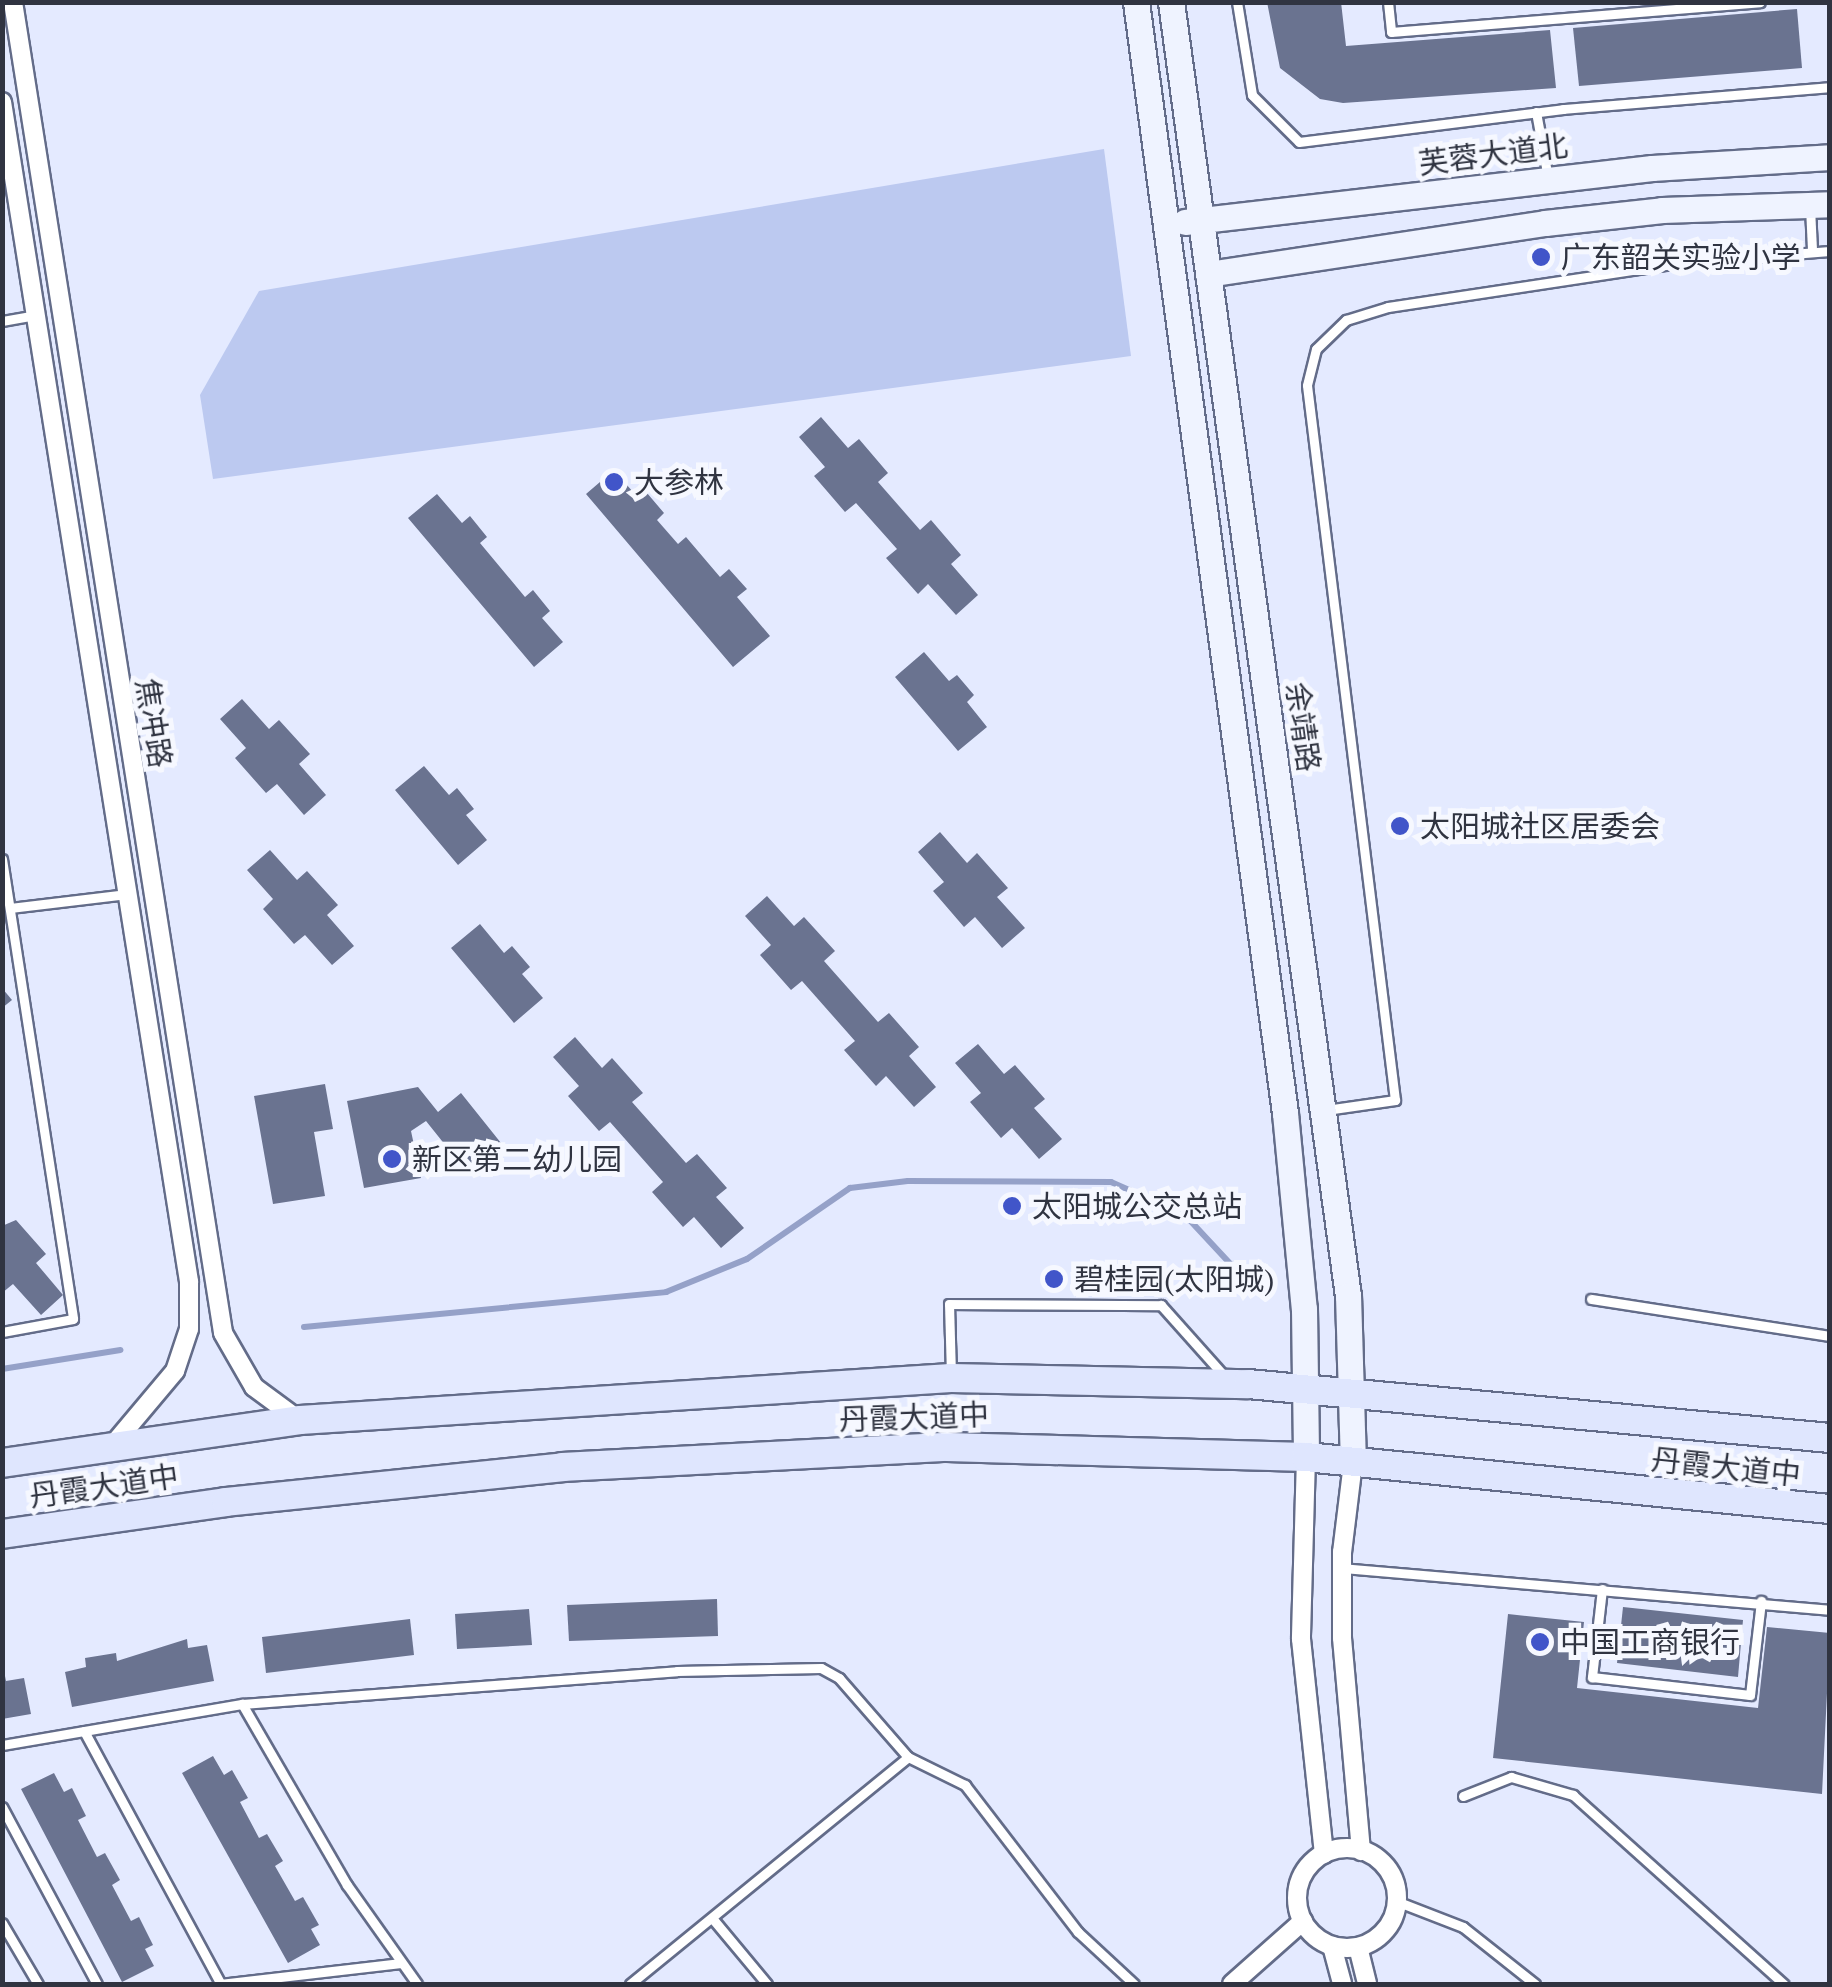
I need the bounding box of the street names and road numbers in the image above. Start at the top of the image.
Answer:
street label: 芙蓉大道北 [1416,127,1570,181]
street label: 焦冲路 [129,676,179,770]
street label: 余靖路 [1279,680,1327,774]
street label: 丹霞大道中 [838,1396,990,1438]
street label: 丹霞大道中 [1650,1441,1802,1493]
street label: 丹霞大道中 [27,1458,181,1514]

